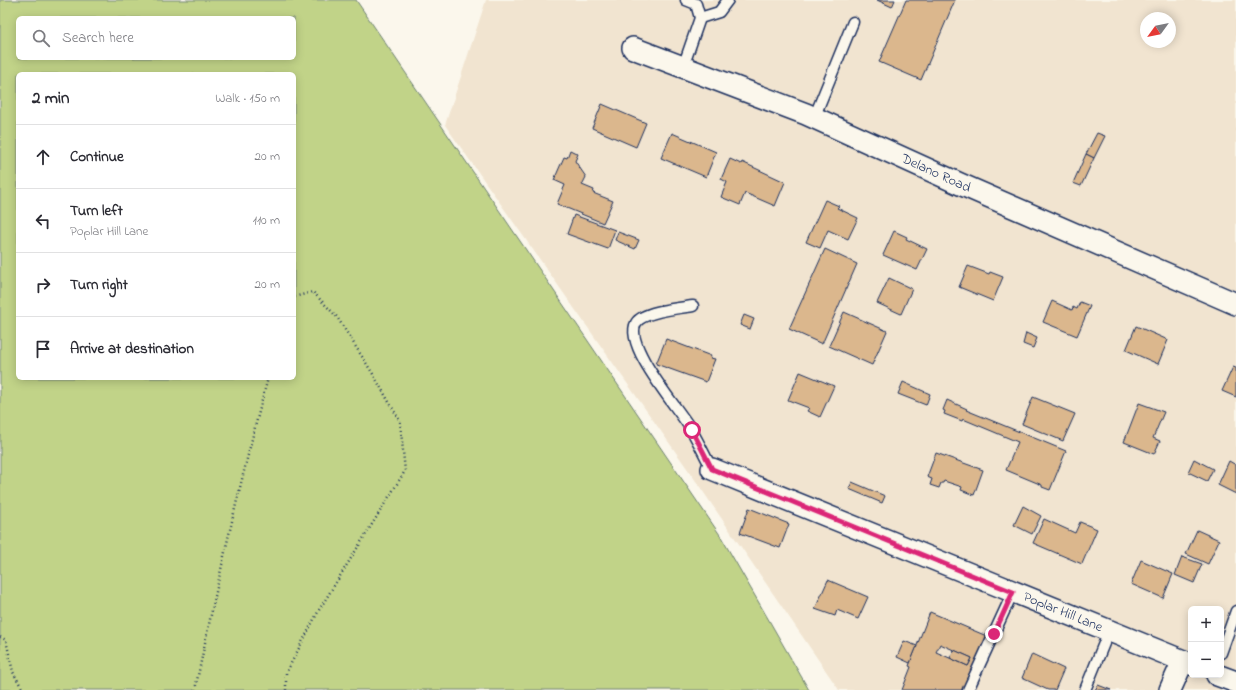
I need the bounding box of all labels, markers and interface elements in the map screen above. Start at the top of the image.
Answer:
north arrow [1140,12,1176,48]
search box [16,16,296,60]
icon: search [30,27,52,49]
text: Search here [62,27,134,49]
text: 2 min [32,86,69,111]
text: Walk · 150 m [215,89,280,108]
icon: ahead [32,146,54,168]
text: Continue [70,146,124,168]
text: 20 m [255,147,280,166]
street label: Delano Road [897,148,974,198]
text: Turn left [70,200,123,222]
icon: left [32,210,54,232]
text: 110 m [253,211,280,230]
text: Poplar Hill Lane [70,222,148,241]
icon: right [32,274,54,296]
text: Turn right [70,274,128,296]
text: 20 m [255,275,280,294]
icon: arrive [32,338,54,360]
text: Arrive at destination [70,338,194,360]
route start [683,421,701,439]
street label: Poplar Hill Lane [1020,586,1107,638]
map controls [1188,606,1224,678]
button: + [1188,606,1224,642]
route end [985,625,1003,643]
button: − [1188,642,1224,678]

